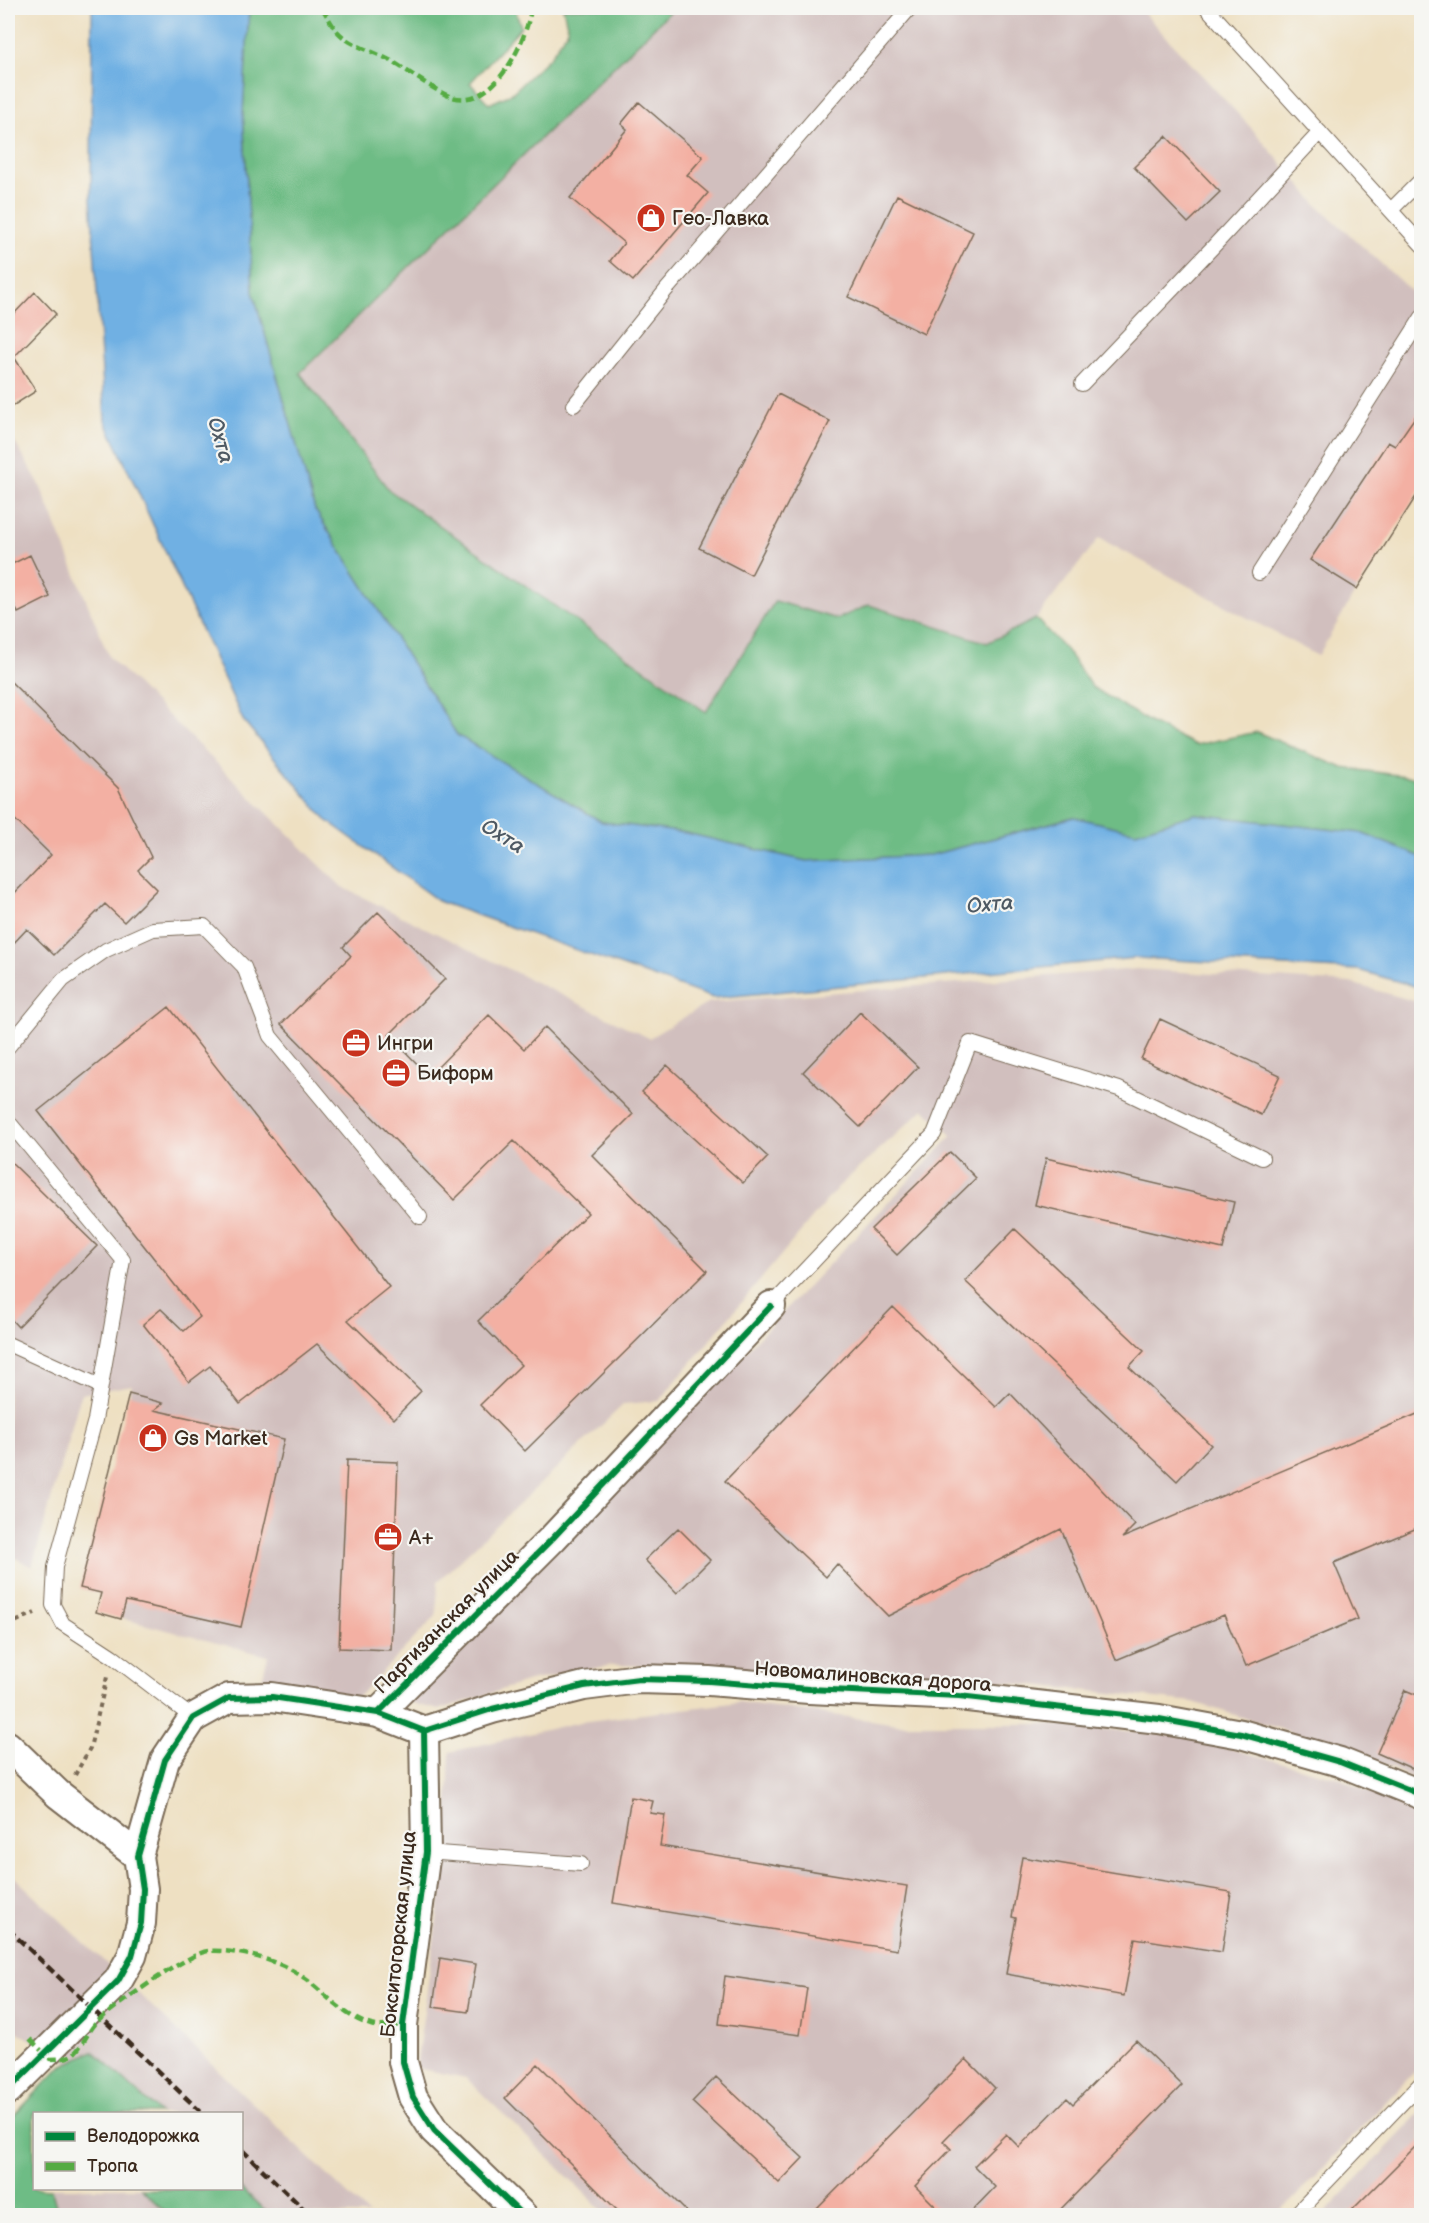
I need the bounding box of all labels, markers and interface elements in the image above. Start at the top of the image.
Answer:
shop icon: Гео-Лавка [635,202,667,234]
place label: Гео-Лавка [672,207,769,231]
water label: Охта [202,414,239,466]
water label: Охта [476,813,529,859]
water label: Охта [966,890,1014,919]
office icon: Ингри [340,1027,372,1059]
place label: Ингри [377,1032,433,1056]
office icon: Биформ [380,1057,412,1089]
place label: Биформ [417,1062,494,1086]
shop icon: Gs Market [137,1422,169,1454]
place label: Gs Market [174,1427,268,1451]
office icon: А+ [372,1521,404,1553]
place label: А+ [408,1526,434,1550]
street label: Партизанская улица [369,1544,524,1699]
street label: Новомалиновская дорога [753,1657,993,1697]
street label: Бокситогорская улица [376,1829,422,2039]
legend [33,2112,243,2190]
text: Велодорожка [87,2126,200,2147]
text: Тропа [87,2156,138,2177]

